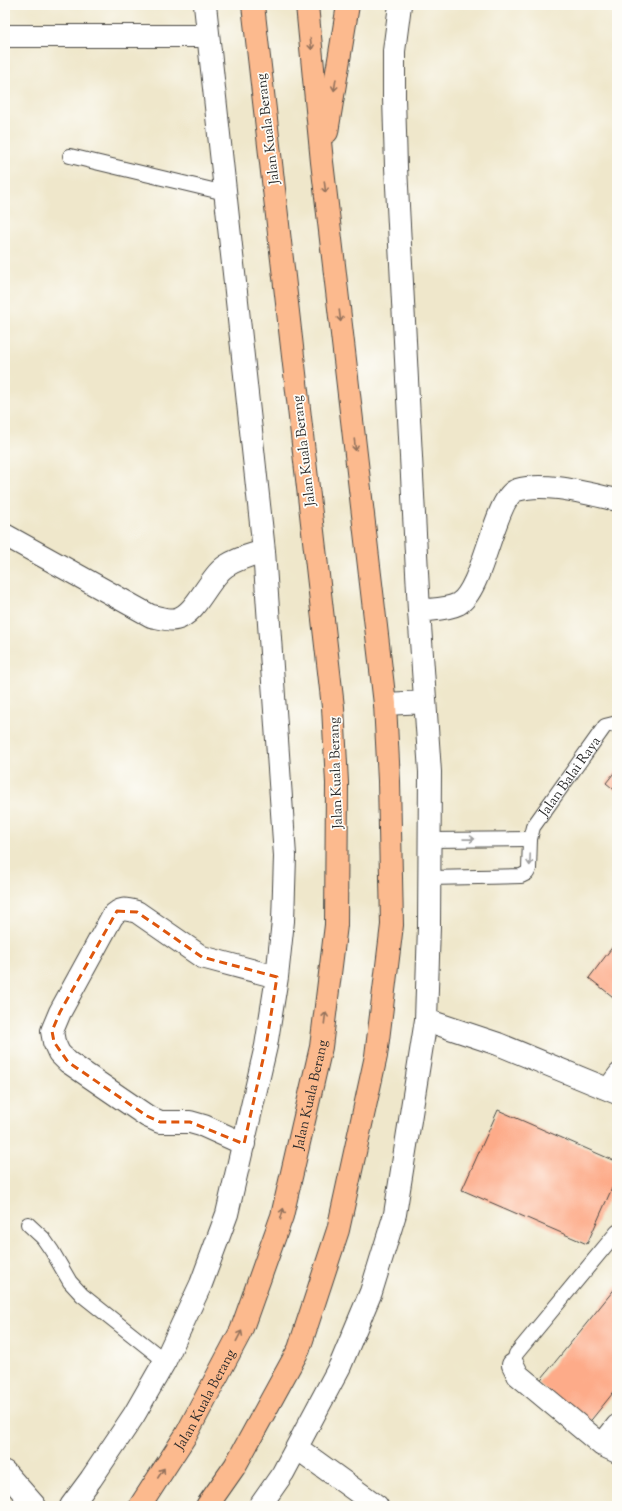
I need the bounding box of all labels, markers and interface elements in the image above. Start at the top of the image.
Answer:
one-way arrow [307,37,315,50]
street label: Jalan Kuala Berang [252,72,286,186]
one-way arrow [331,78,339,91]
one-way arrow [322,180,329,193]
one-way arrow [336,309,344,322]
street label: Jalan Kuala Berang [288,394,322,508]
one-way arrow [351,438,359,451]
street label: Jalan Kuala Berang [325,717,349,830]
street label: Jalan Balai Raya [535,733,607,822]
one-way arrow [462,835,475,843]
one-way arrow [526,853,533,866]
one-way arrow [321,1012,328,1025]
street label: Jalan Kuala Berang [289,1039,334,1153]
one-way arrow [279,1207,287,1220]
one-way arrow [235,1330,243,1342]
street label: Jalan Kuala Berang [170,1346,242,1455]
one-way arrow [157,1468,165,1479]

